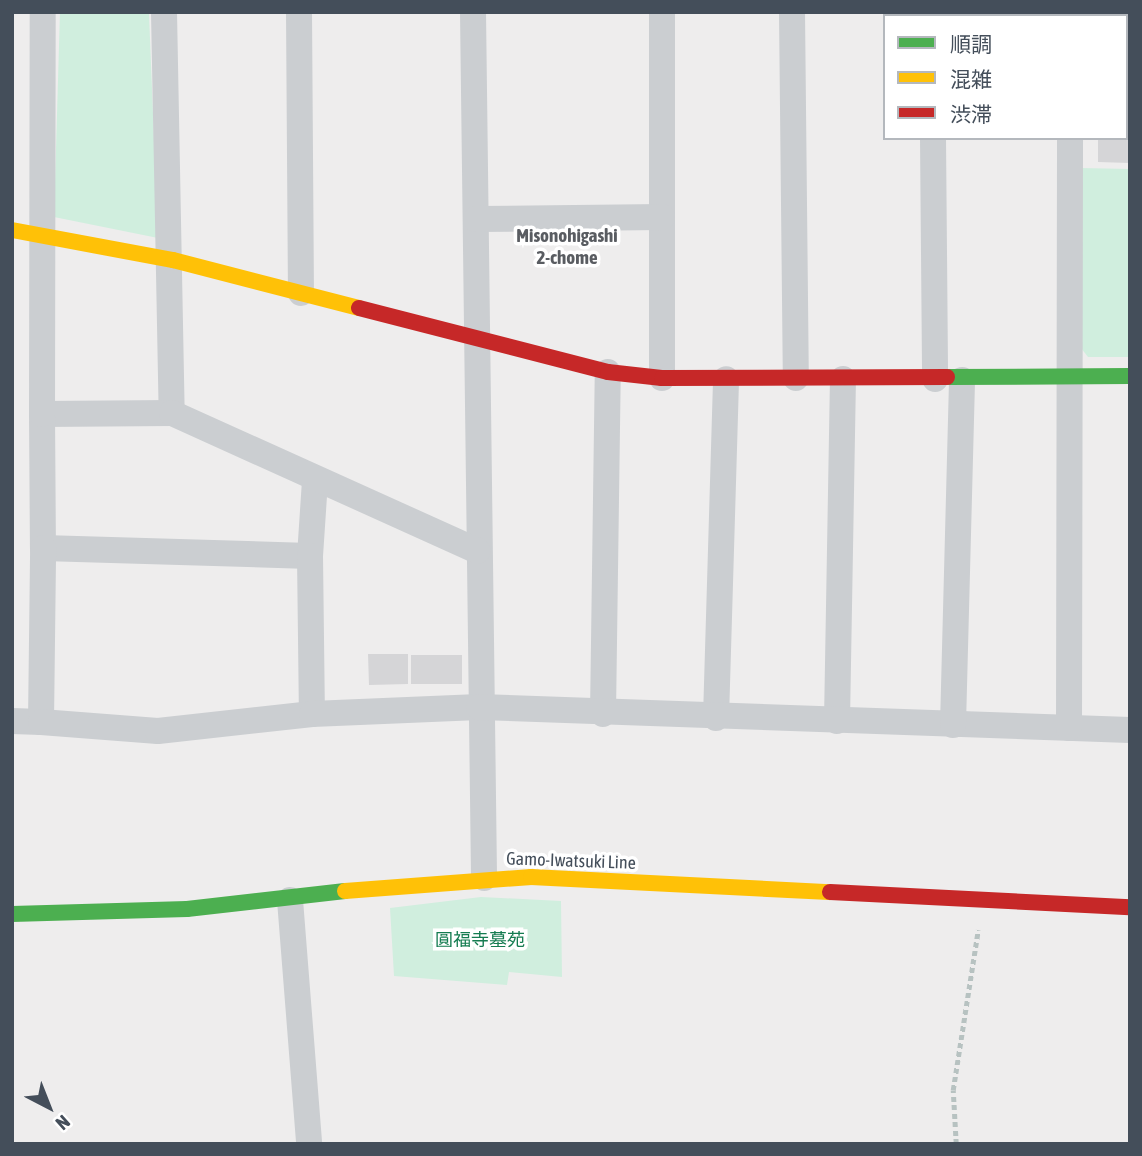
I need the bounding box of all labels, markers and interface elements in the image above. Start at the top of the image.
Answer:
legend [883,14,1128,140]
text: 順調 [950,32,992,56]
text: 混雑 [950,67,992,91]
text: 渋滞 [950,102,992,126]
district label: Misonohigashi 2-chome [516,225,618,269]
street label: Gamo-Iwatsuki Line [506,848,636,874]
park label: 圓福寺墓苑 [435,929,525,951]
north arrow [14,1072,84,1142]
text: N [52,1111,75,1135]

